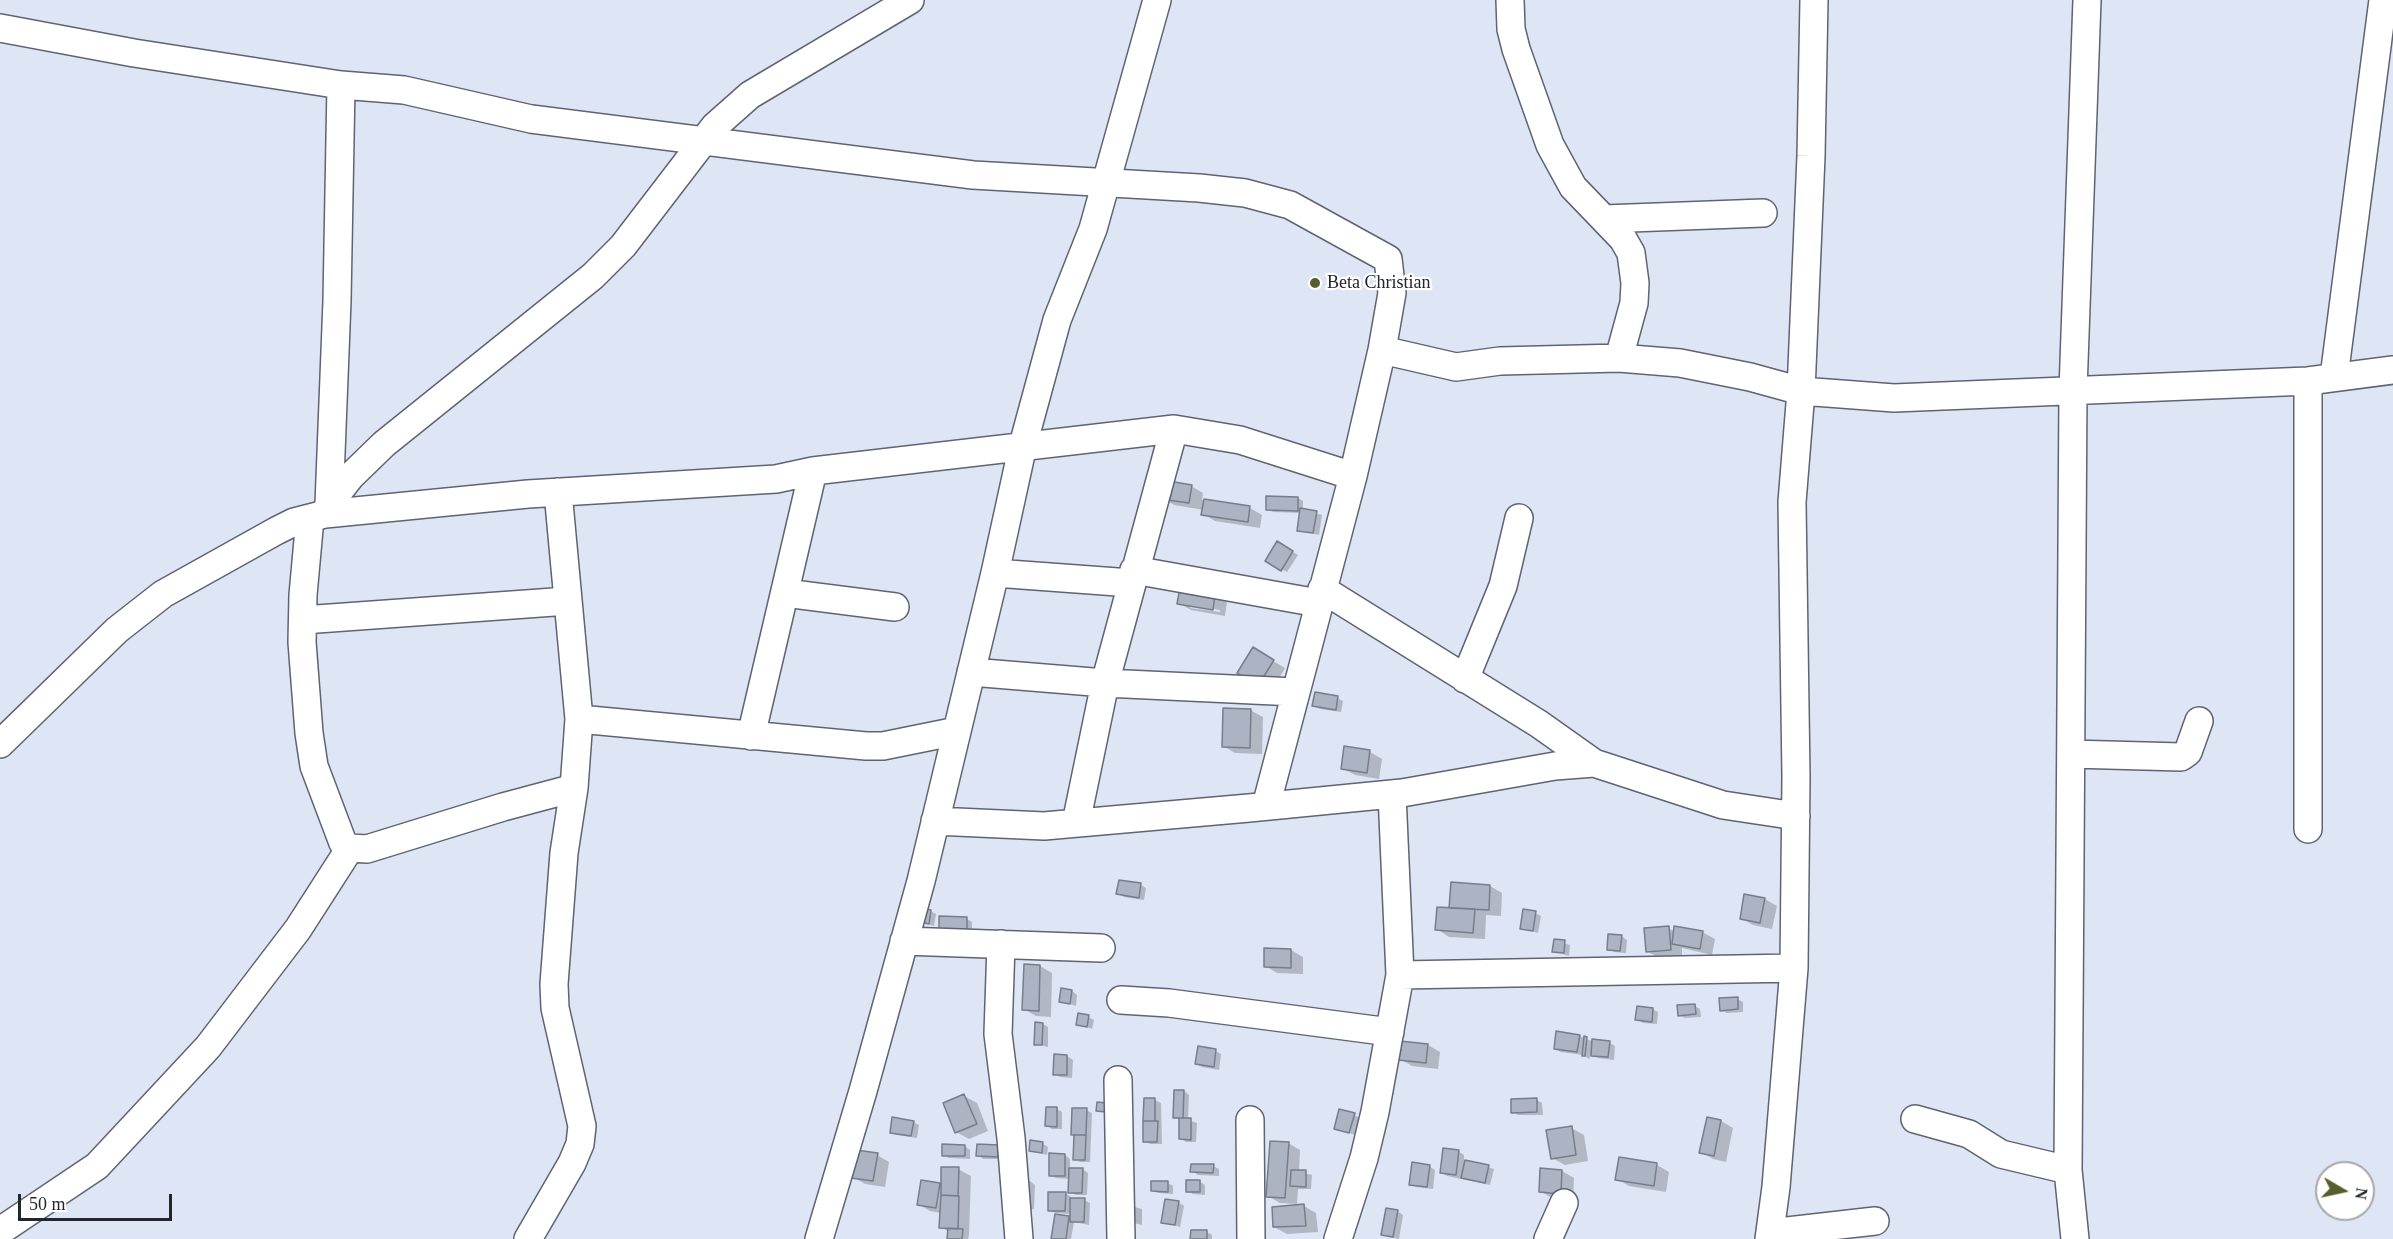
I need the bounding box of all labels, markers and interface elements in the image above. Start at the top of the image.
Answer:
place label: Beta Christian [1327,272,1430,294]
marker: Beta Christian [1308,276,1322,290]
north arrow [2315,1161,2375,1221]
scale bar [21,1182,176,1220]
text: N [2352,1187,2371,1201]
text: 50 m [29,1194,66,1214]

